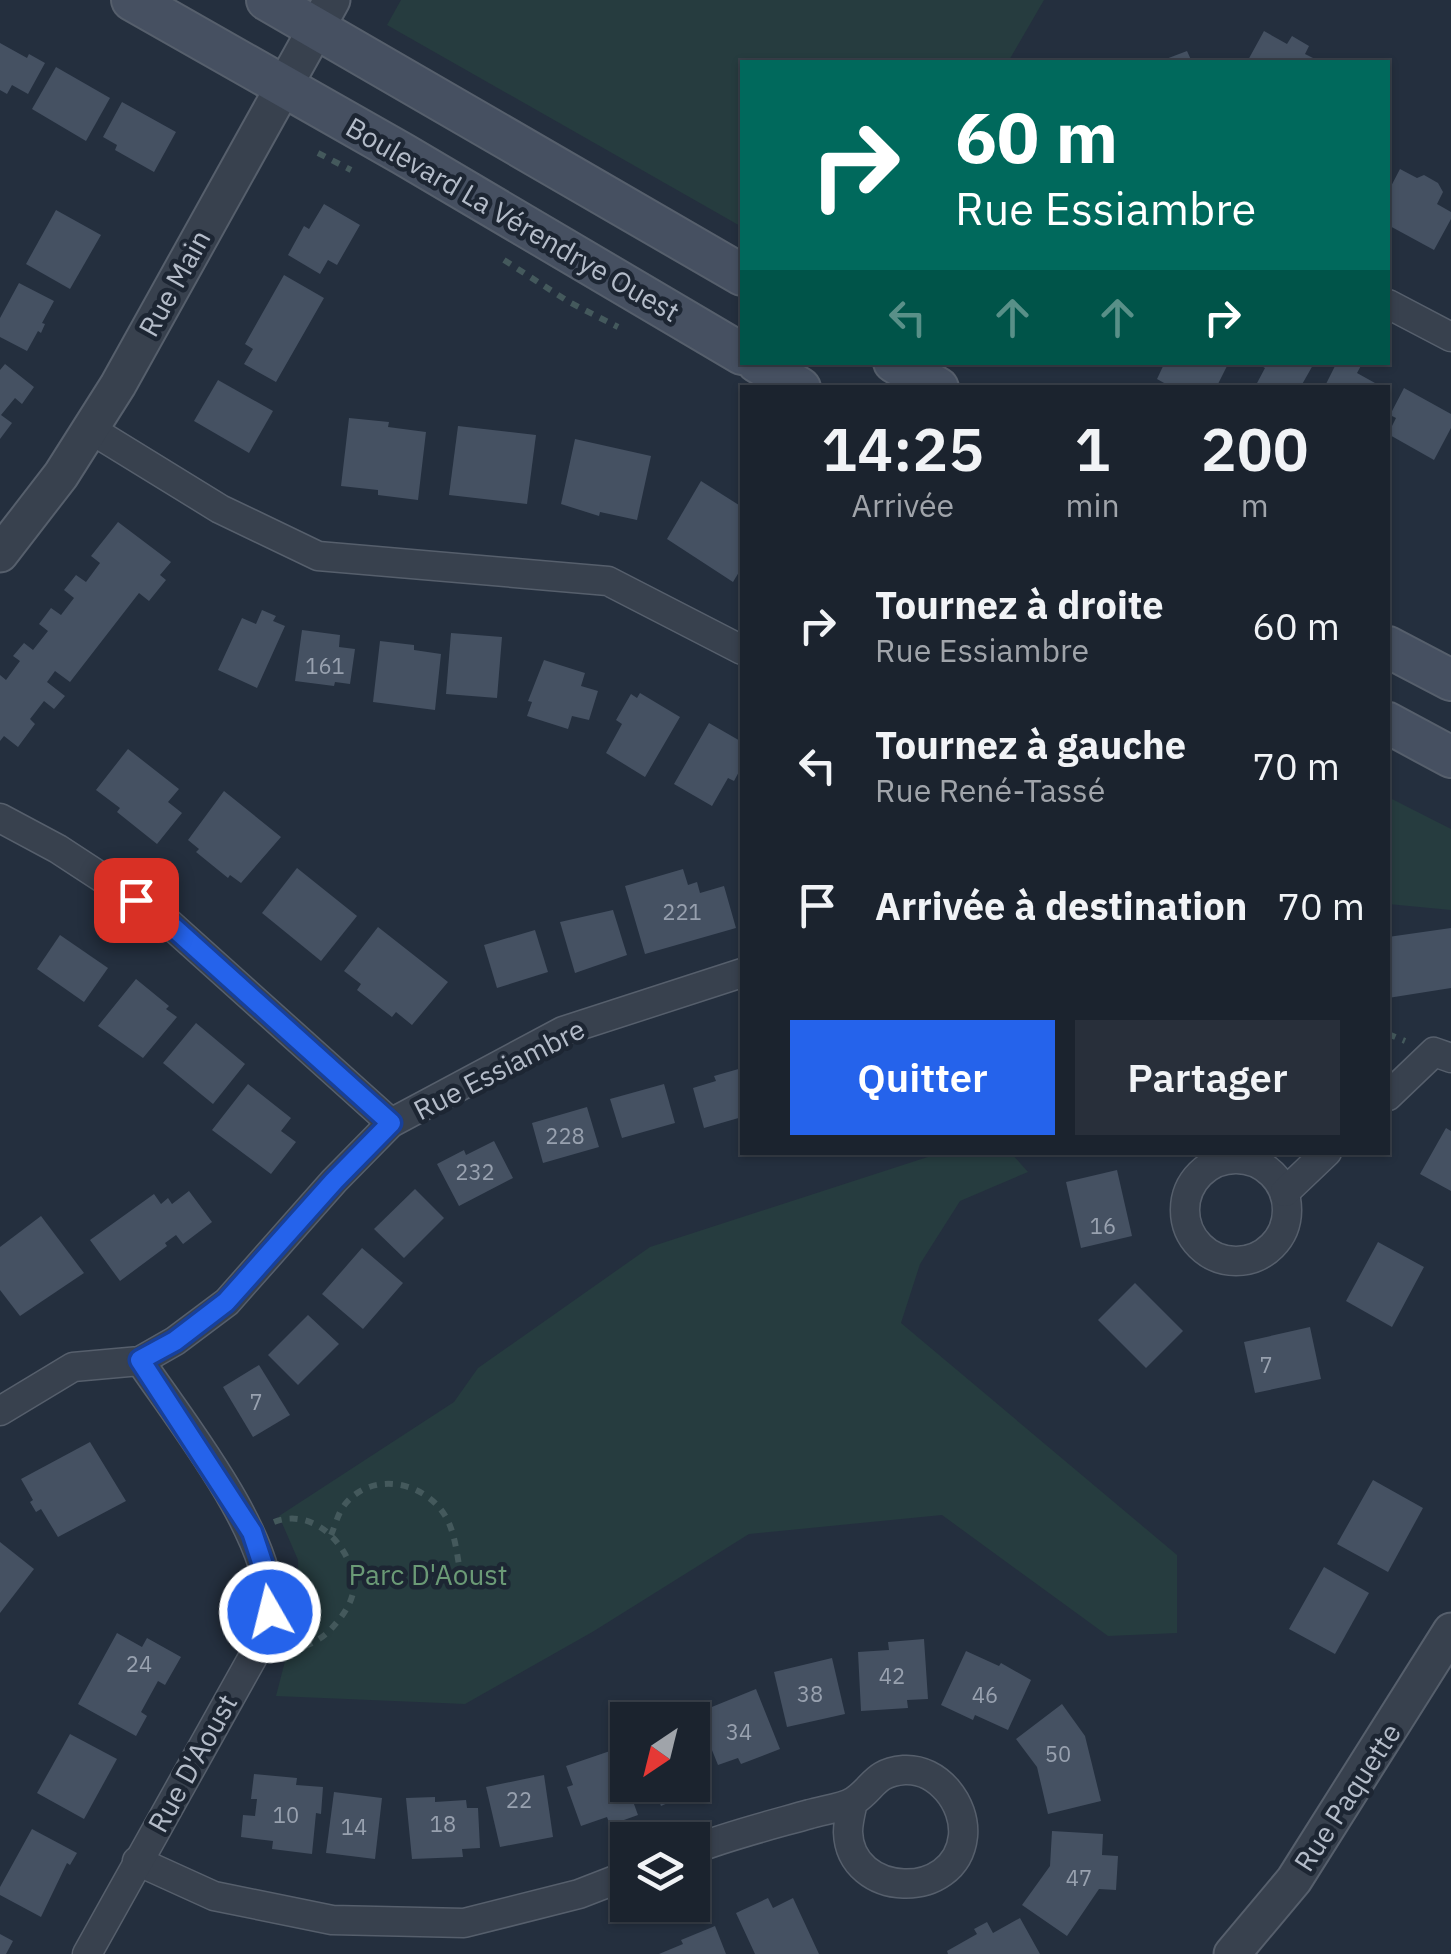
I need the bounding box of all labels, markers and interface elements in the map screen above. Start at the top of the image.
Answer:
text: 60 m [955,91,1118,182]
icon: right [790,100,920,230]
street label: Boulevard La Vérendrye Ouest [339,108,687,330]
text: Rue Essiambre [955,179,1256,237]
street label: Rue Main [130,223,218,343]
icon: left [880,290,935,345]
icon: ahead [985,290,1040,345]
icon: ahead [1090,290,1145,345]
icon: right [1195,290,1250,345]
text: 14:25 [821,409,984,488]
text: 1 [1075,409,1111,488]
text: 200 [1201,409,1309,488]
text: Arrivée [851,484,954,526]
text: min [1065,484,1120,526]
text: m [1241,484,1269,526]
text: Tournez à droite [875,580,1164,629]
icon: right [790,598,845,653]
text: 60 m [1252,601,1340,650]
text: Rue Essiambre [875,629,1089,671]
house number: 161 [305,651,345,680]
text: Tournez à gauche [875,720,1186,769]
icon: left [790,738,845,793]
text: 70 m [1252,741,1340,790]
text: Rue René-Tassé [875,769,1105,811]
pin [94,858,179,943]
icon: arrive [109,873,164,928]
icon: arrive [790,878,845,933]
text: Arrivée à destination [875,881,1247,930]
text: 70 m [1277,881,1365,930]
house number: 221 [662,897,702,926]
street label: Rue Essiambre [407,1010,591,1128]
button: Quitter [790,1020,1055,1135]
button: Partager [1075,1020,1340,1135]
house number: 228 [545,1121,585,1150]
house number: 232 [455,1157,495,1186]
house number: 16 [1090,1211,1116,1240]
house number: 7 [1259,1350,1273,1379]
house number: 7 [249,1387,263,1416]
park label: Parc D'Aoust [348,1556,508,1593]
position arrow [218,1560,322,1664]
house number: 24 [126,1649,152,1678]
house number: 42 [879,1661,905,1690]
house number: 38 [797,1679,823,1708]
house number: 46 [972,1680,998,1709]
street label: Rue D'Aoust [139,1687,245,1839]
north arrow [610,1702,710,1802]
map controls [610,1702,710,1922]
street label: Rue Paquette [1285,1716,1409,1878]
house number: 34 [726,1717,752,1746]
house number: 50 [1045,1739,1071,1768]
house number: 22 [506,1785,532,1814]
house number: 10 [273,1800,299,1829]
house number: 18 [430,1809,456,1838]
house number: 14 [341,1812,367,1841]
button: layers [610,1822,710,1922]
house number: 47 [1066,1863,1092,1892]

